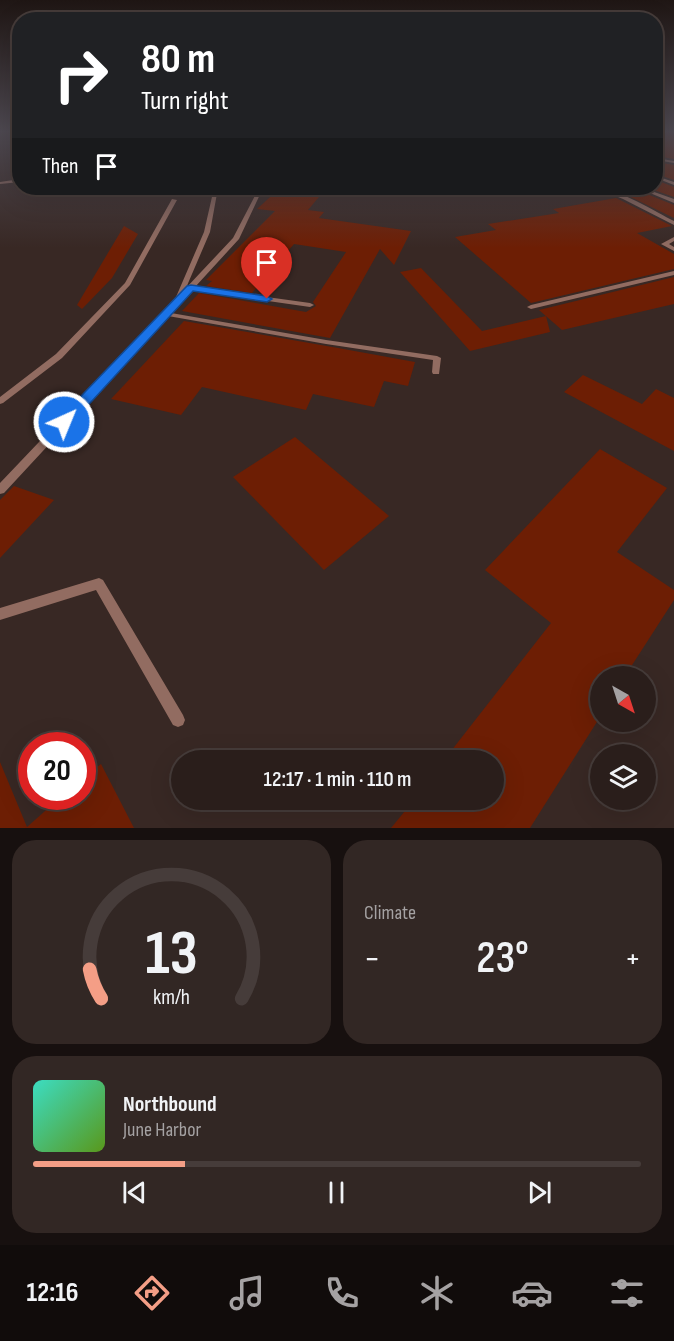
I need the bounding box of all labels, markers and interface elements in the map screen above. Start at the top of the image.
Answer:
text: 80 m [141,34,215,85]
icon: right [42,36,120,114]
text: Turn right [141,85,228,117]
icon: arrive [90,150,123,183]
text: Then [42,153,78,180]
pin [241,237,292,299]
icon: arrive [250,246,283,279]
position arrow [32,390,96,454]
north arrow [590,666,656,732]
map controls [590,666,656,810]
speed limit sign: 20 [18,732,96,810]
button: layers [590,744,656,810]
text: 12:17 · 1 min · 110 m [264,766,411,793]
text: Climate [364,901,416,925]
text: 13 [145,917,198,992]
text: 23° [476,931,529,986]
text: − [364,939,380,979]
text: + [625,939,641,979]
text: km/h [153,985,190,1010]
text: Northbound [123,1091,217,1118]
text: June Harbor [123,1118,201,1142]
icon: previous [118,1176,151,1209]
icon: pause [320,1176,353,1209]
icon: next [523,1176,556,1209]
icon: directions [131,1272,173,1314]
icon: music [226,1272,268,1314]
icon: phone [321,1272,363,1314]
icon: climate [416,1272,458,1314]
icon: car [511,1272,553,1314]
icon: filters [606,1272,648,1314]
text: 12:16 [26,1277,78,1309]

